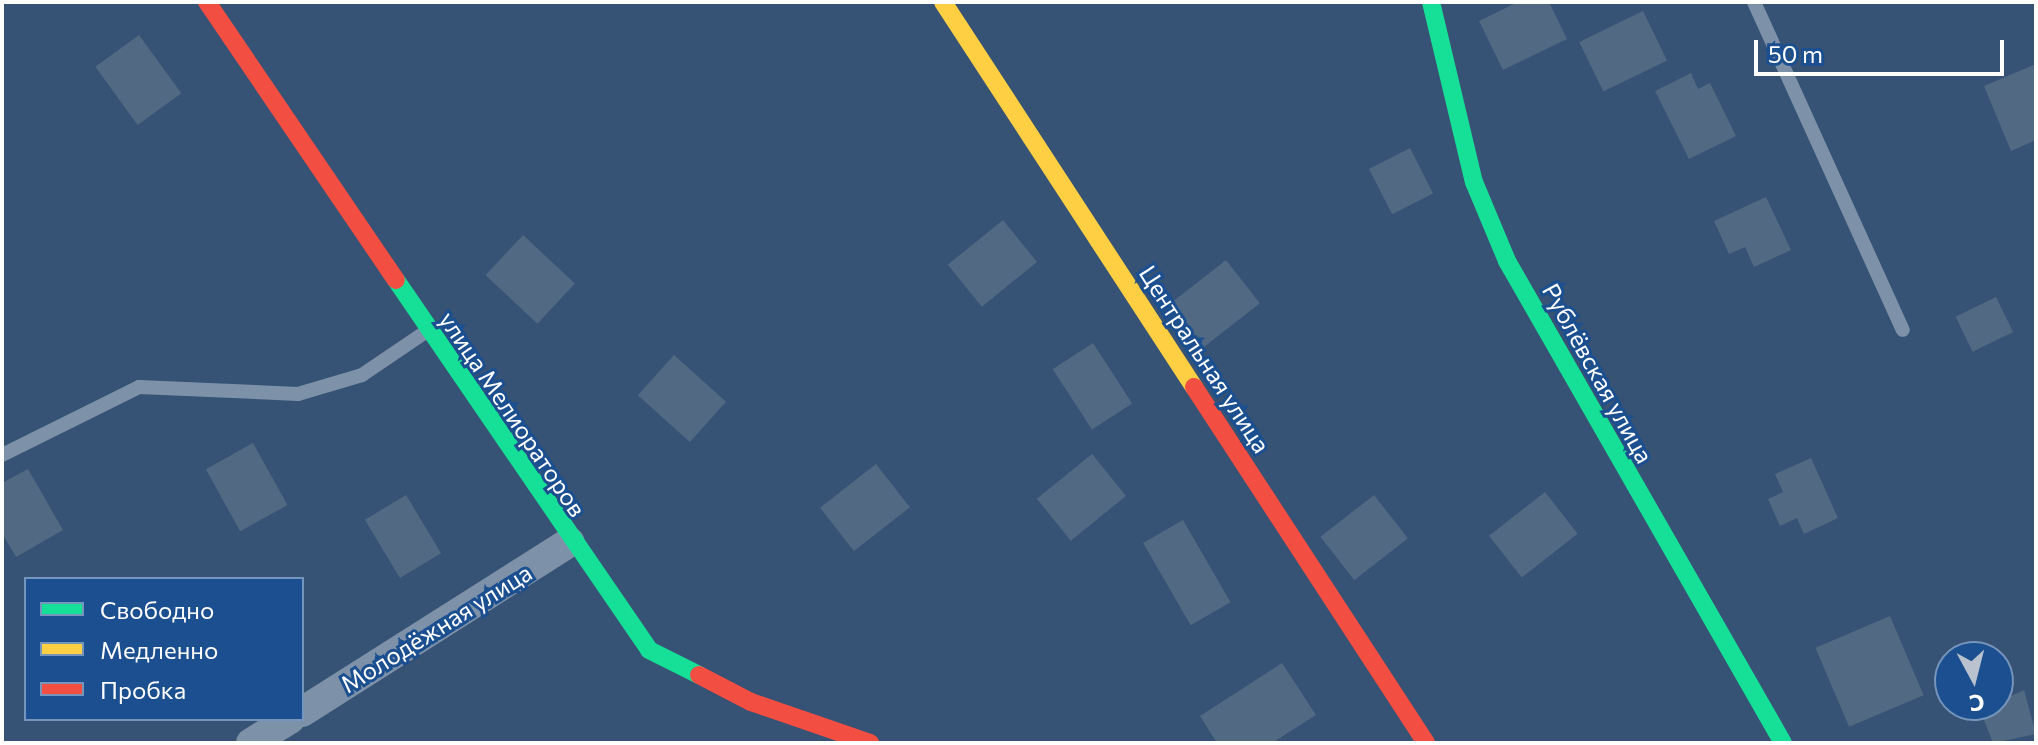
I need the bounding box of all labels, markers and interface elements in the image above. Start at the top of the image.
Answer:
scale bar [1758,24,2008,74]
text: 50 m [1768,39,1823,68]
street label: Центральная улица [1134,260,1276,458]
street label: Рублёвская улица [1537,278,1659,468]
street label: улица Мелиораторов [434,306,592,522]
street label: Молодёжная улица [335,558,537,698]
legend [24,577,304,721]
text: Свободно [100,595,214,624]
text: Медленно [100,635,218,664]
north arrow [1934,641,2014,721]
text: Пробка [100,675,186,704]
text: С [1968,689,1986,718]

